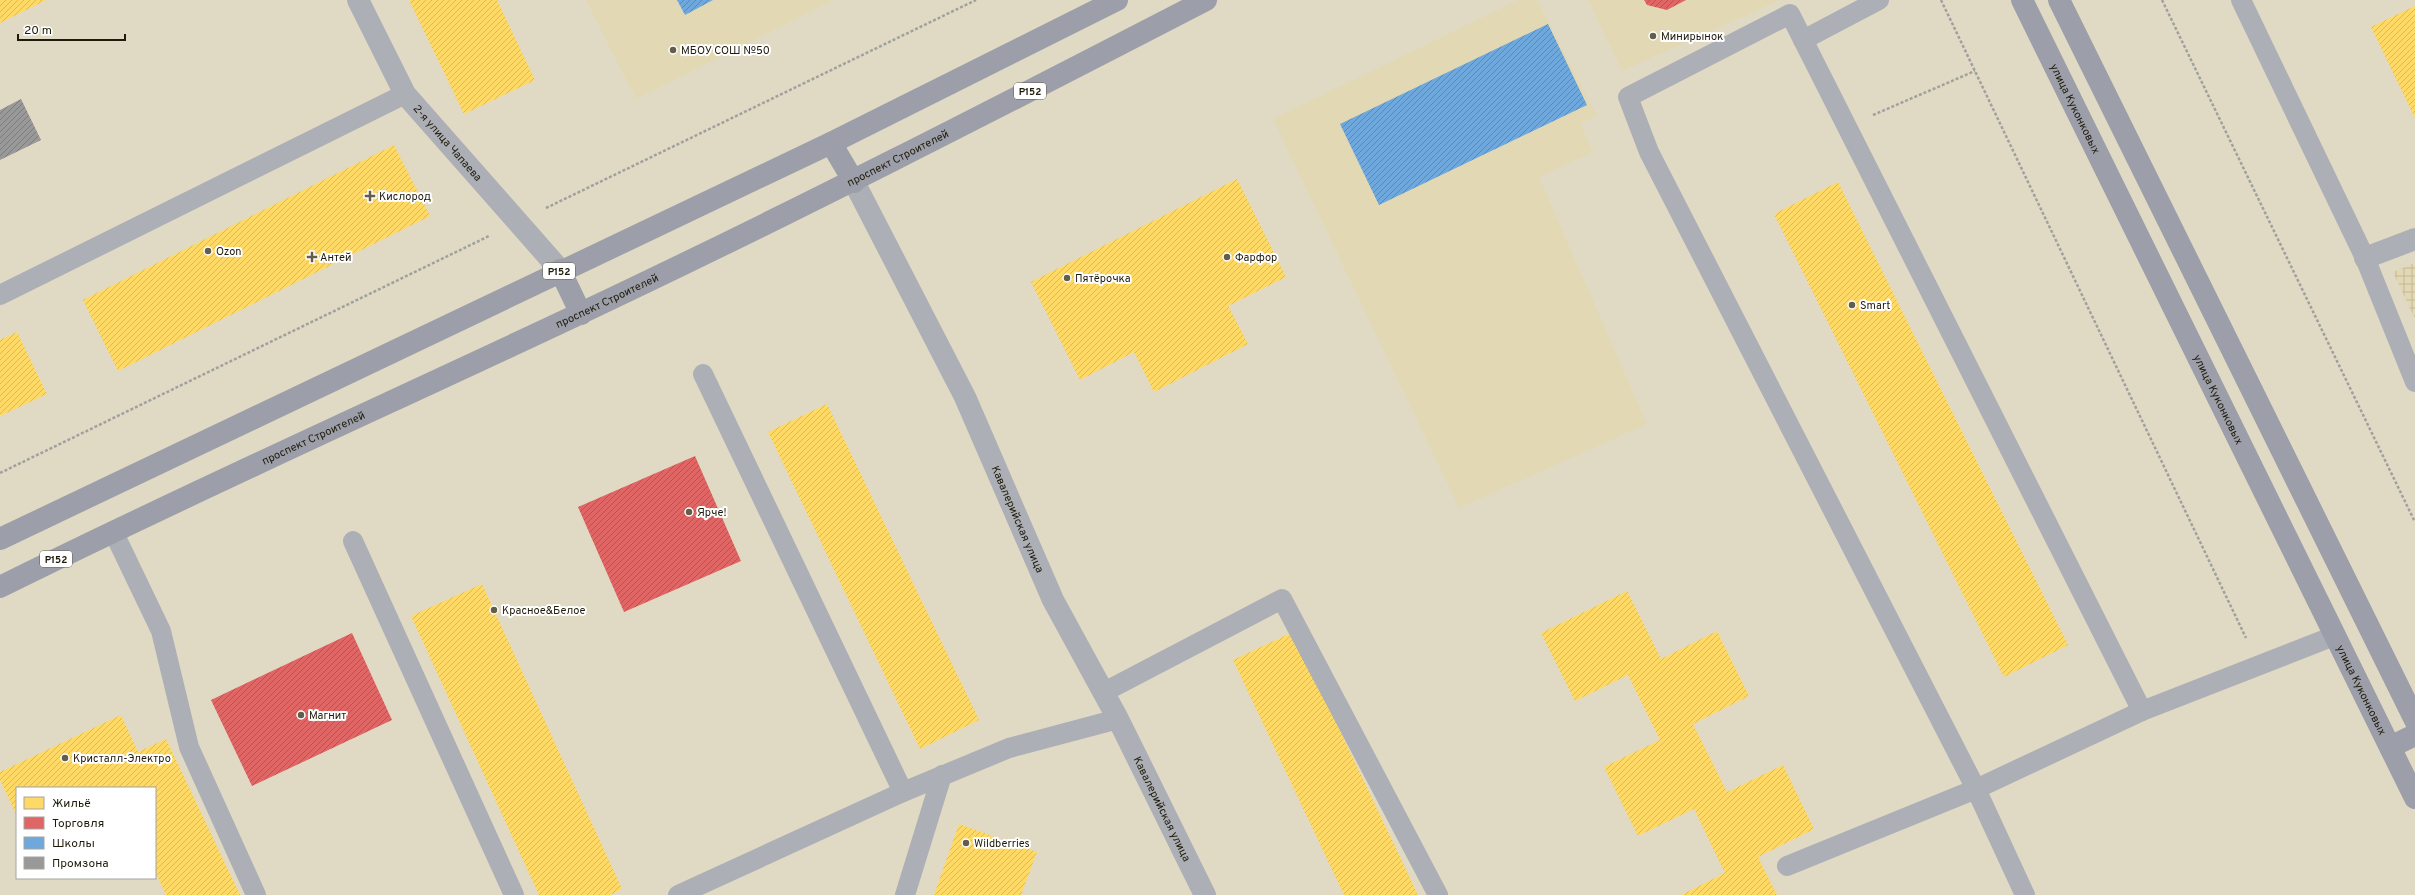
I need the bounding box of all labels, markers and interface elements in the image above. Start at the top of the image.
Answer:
scale bar [18,16,125,42]
text: 20 m [24,23,52,39]
place label: Минирынок [1661,30,1723,44]
marker: Минирынок [1648,31,1658,41]
place label: МБОУ СОШ №50 [681,44,770,58]
marker: МБОУ СОШ №50 [668,45,678,55]
street label: улица Куконковых [2046,62,2103,157]
road number: Р152 [1014,83,1046,99]
street label: 2-я улица Чапаева [410,102,485,185]
street label: проспект Строителей [845,127,951,190]
marker: Кислород [364,190,376,202]
place label: Кислород [379,190,431,204]
place label: Ozon [216,245,242,259]
marker: Ozon [203,246,213,256]
place label: Антей [320,251,352,265]
place label: Фарфор [1235,251,1277,265]
marker: Антей [307,252,317,262]
marker: Фарфор [1222,252,1232,262]
road number: Р152 [543,263,575,279]
street label: проспект Строителей [554,271,661,332]
place label: Пятёрочка [1075,272,1131,286]
marker: Пятёрочка [1062,273,1072,283]
place label: Smart [1860,299,1891,313]
marker: Smart [1847,300,1857,310]
street label: улица Куконковых [2190,352,2246,447]
street label: проспект Строителей [260,409,367,469]
street label: Кавалерийская улица [988,464,1046,575]
place label: Ярче! [697,506,726,520]
marker: Ярче! [684,507,694,517]
road number: Р152 [40,551,72,567]
place label: Красное&Белое [502,604,585,618]
marker: Красное&Белое [489,605,499,615]
street label: улица Куконковых [2333,643,2389,738]
place label: Магнит [309,709,346,723]
marker: Магнит [296,710,306,720]
place label: Кристалл-Электро [73,752,171,766]
marker: Кристалл-Электро [60,753,70,763]
street label: Кавалерийская улица [1130,754,1193,864]
legend [16,787,156,879]
text: Жильё [52,796,91,812]
text: Торговля [52,816,104,832]
text: Школы [52,836,95,852]
place label: Wildberries [974,837,1030,851]
marker: Wildberries [961,838,971,848]
text: Промзона [52,856,109,872]

